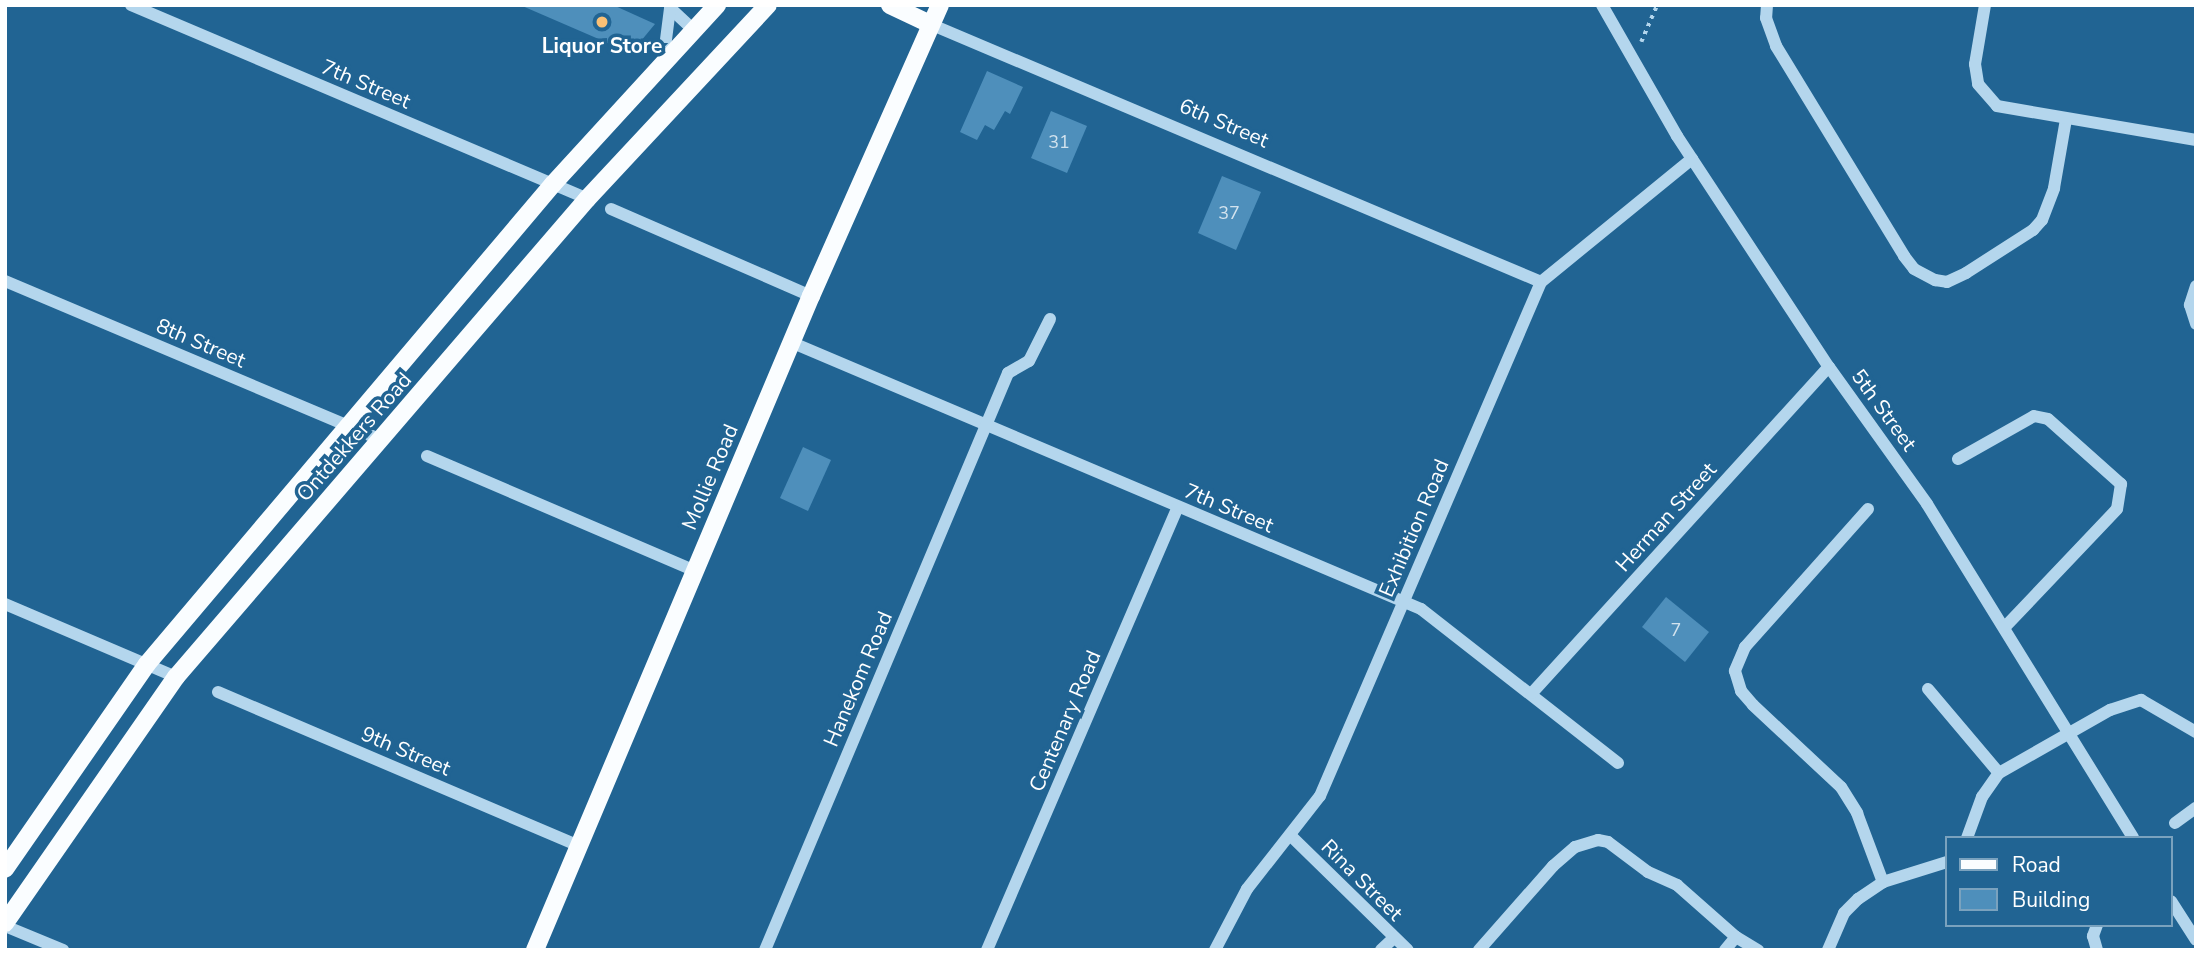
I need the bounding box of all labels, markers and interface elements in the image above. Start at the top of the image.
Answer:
marker: Liquor Store [594,14,610,30]
place label: Liquor Store [542,33,662,59]
street label: 7th Street [318,54,414,114]
street label: 6th Street [1176,93,1272,153]
house number: 31 [1048,131,1070,153]
house number: 37 [1218,202,1240,224]
street label: 8th Street [153,313,249,373]
street label: 5th Street [1846,364,1922,456]
street label: Ontdekkers Road [291,367,417,507]
street label: Mollie Road [676,420,744,534]
street label: Exhibition Road [1374,455,1454,601]
street label: Herman Street [1610,457,1722,577]
street label: 7th Street [1181,478,1277,538]
street label: Hanekom Road [818,608,898,750]
house number: 7 [1671,619,1681,641]
street label: Centenary Road [1024,647,1106,795]
street label: 9th Street [358,721,454,781]
street label: Rina Street [1316,834,1408,926]
legend [1946,836,2173,927]
text: Road [2012,851,2061,879]
text: Building [2012,886,2090,914]

